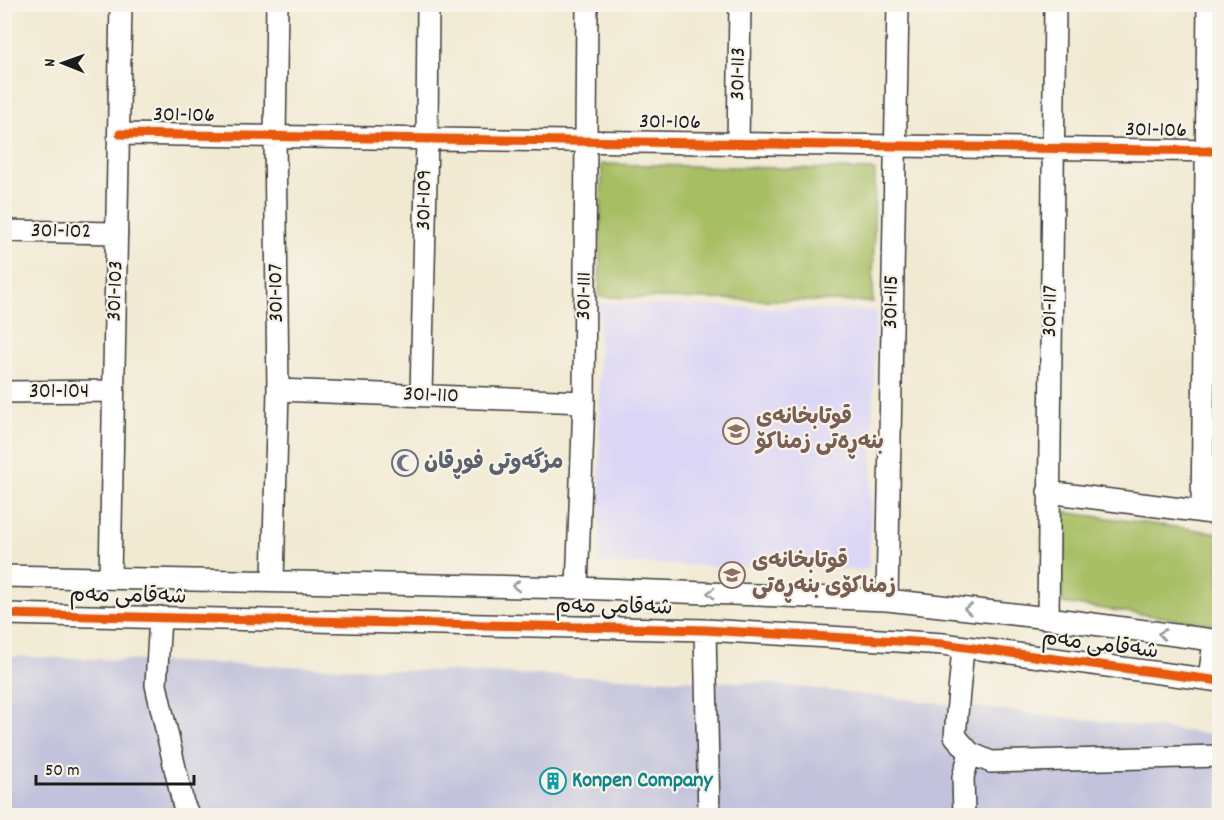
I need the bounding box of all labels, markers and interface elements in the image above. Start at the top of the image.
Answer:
north arrow [33,33,93,93]
street label: 301-113 [723,47,755,101]
text: N [39,59,62,67]
street label: 301-106 [153,100,215,132]
street label: 301-106 [639,107,701,139]
street label: 301-106 [1125,115,1187,147]
street label: 301-109 [409,169,441,231]
street label: 301-102 [30,216,92,248]
street label: 301-103 [99,260,133,322]
street label: 301-107 [261,263,293,323]
street label: 301-111 [569,271,601,321]
street label: 301-115 [876,275,908,329]
street label: 301-117 [1035,285,1067,337]
street label: 301-104 [29,377,89,408]
street label: 301-110 [403,380,459,412]
place label: قوتابخانەی بنەڕەتی زمناکۆ [754,403,884,459]
school or university icon: قوتابخانەی بنەڕەتی زمناکۆ [721,416,751,446]
place label: مزگەوتی فوڕقان [424,447,563,479]
mosque icon: مزگەوتی فوڕقان [390,448,420,478]
place label: قوتابخانەی زمناكۆی بنەڕەتی [752,547,896,603]
school or university icon: قوتابخانەی زمناكۆی بنەڕەتی [717,560,747,590]
street label: شەقامی مەم [69,580,187,614]
one-way arrow [511,580,520,592]
one-way arrow [706,586,715,599]
street label: شەقامی مەم [555,591,673,625]
one-way arrow [964,603,973,616]
street label: شەقامی مەم [1040,623,1160,669]
one-way arrow [1157,628,1166,640]
scale bar [36,748,194,786]
text: 50 m [45,759,80,784]
building icon: Konpen Company [538,766,568,796]
place label: Konpen Company [572,766,714,797]

